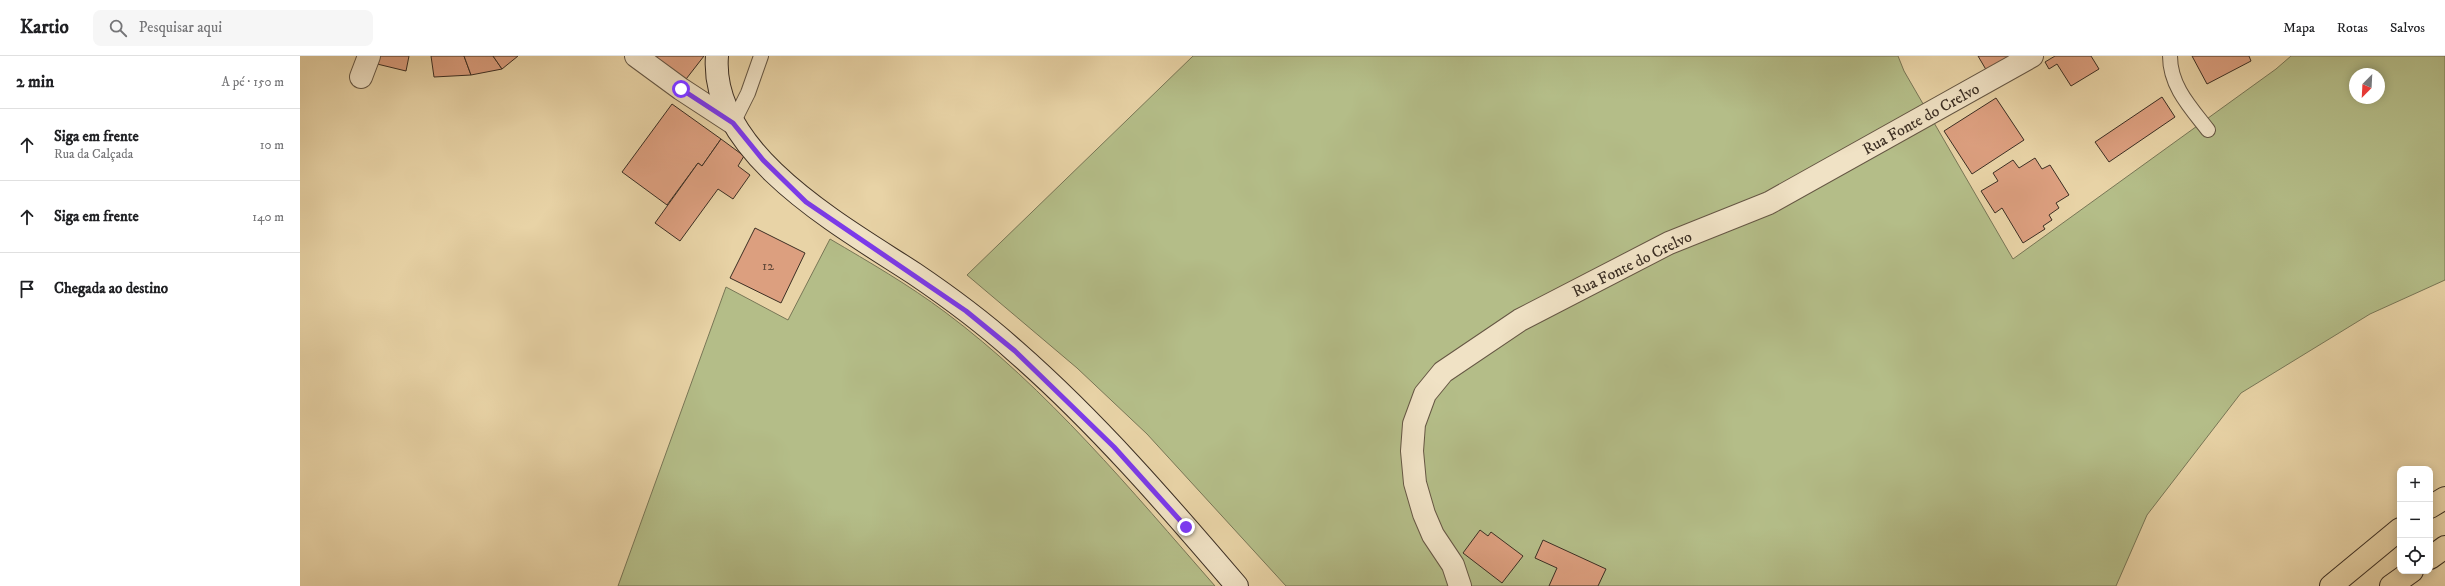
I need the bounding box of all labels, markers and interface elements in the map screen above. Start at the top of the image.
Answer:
search box [93,10,373,46]
text: Kartio [20,16,69,39]
icon: search [107,17,129,39]
text: Pesquisar aqui [139,18,222,37]
text: Mapa [2283,19,2315,37]
text: Rotas [2337,19,2368,37]
text: Salvos [2390,19,2425,37]
north arrow [2349,68,2385,104]
text: 2 min [16,71,54,93]
text: A pé · 150 m [222,74,284,90]
street label: Rua Fonte do Crelvo [1859,78,1983,159]
route start [672,80,690,98]
text: Siga em frente [54,127,139,146]
icon: ahead [16,134,38,156]
text: 10 m [260,137,284,153]
text: Rua da Calçada [54,146,133,162]
icon: ahead [16,206,38,228]
text: Siga em frente [54,207,139,226]
text: 140 m [252,209,284,225]
street label: Rua Fonte do Crelvo [1569,226,1695,302]
house number: 12 [762,257,774,275]
icon: arrive [16,278,38,300]
text: Chegada ao destino [54,279,168,298]
map controls [2397,466,2433,574]
button: + [2397,466,2433,502]
button: − [2397,502,2433,538]
route end [1177,518,1195,536]
button: locate [2397,538,2433,574]

